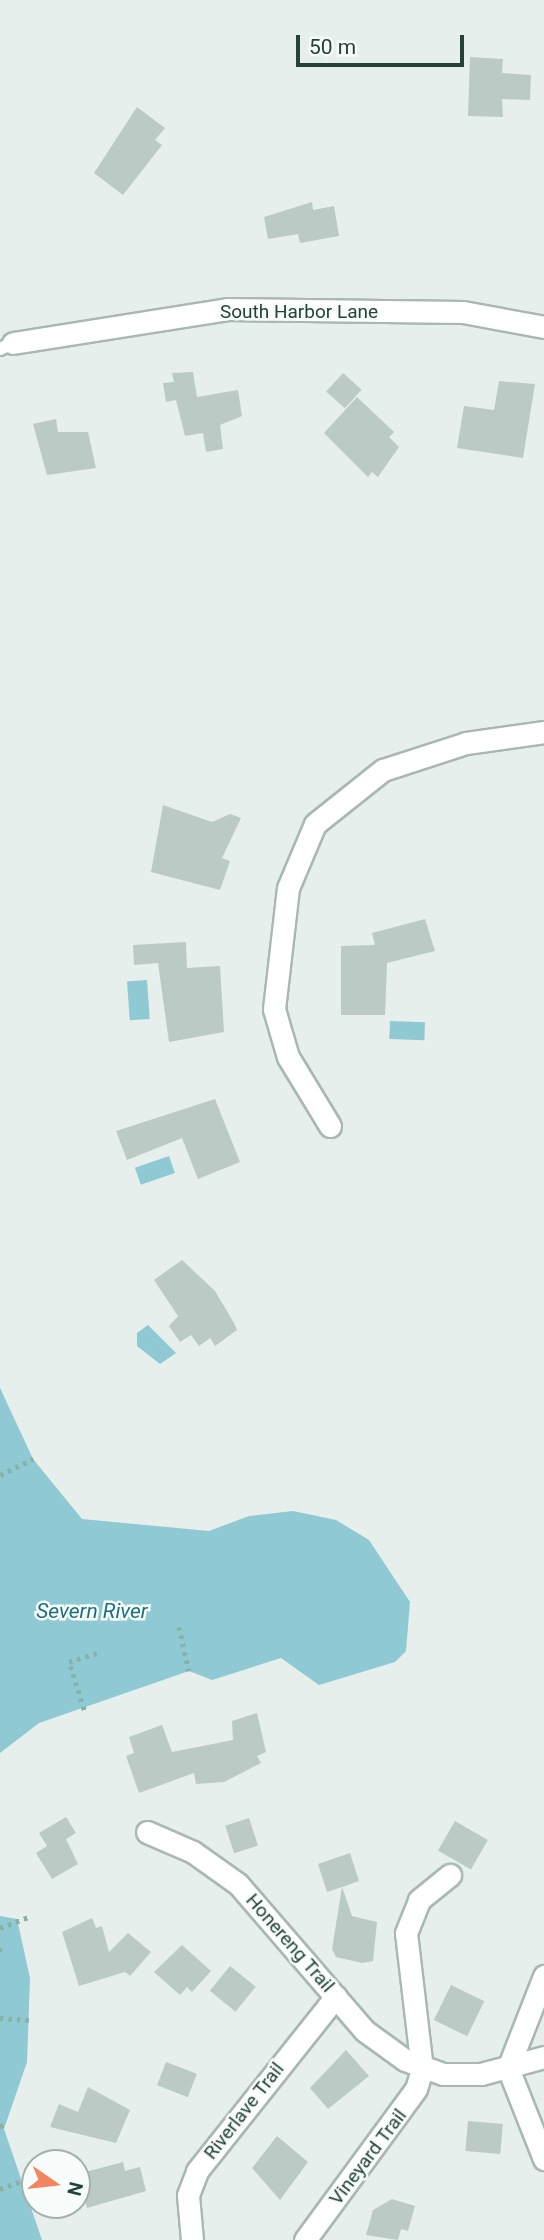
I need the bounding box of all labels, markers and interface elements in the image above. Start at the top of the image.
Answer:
scale bar [299,21,467,65]
text: 50 m [309,35,356,59]
street label: South Harbor Lane [220,301,378,323]
water label: Severn River [36,1598,148,1624]
street label: Honereng Trail [241,1889,339,1997]
street label: Riverlave Trail [199,2058,289,2164]
street label: Vineyard Trail [324,2104,412,2210]
north arrow [21,2149,91,2219]
text: N [62,2179,88,2198]

